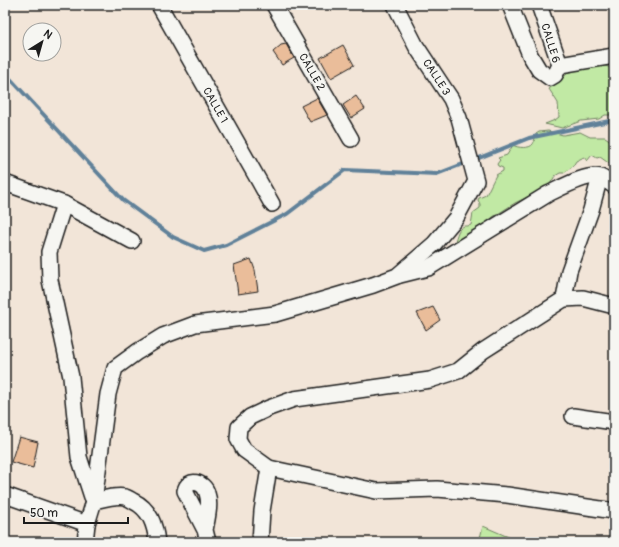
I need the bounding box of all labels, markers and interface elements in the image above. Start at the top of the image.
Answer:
north arrow [22,22,62,62]
street label: CALLE 6 [538,22,563,65]
text: N [41,27,55,42]
street label: CALLE 2 [296,51,328,93]
street label: CALLE 3 [420,57,453,98]
street label: CALLE 1 [200,85,231,125]
scale bar [24,499,128,525]
text: 50 m [30,506,58,521]

